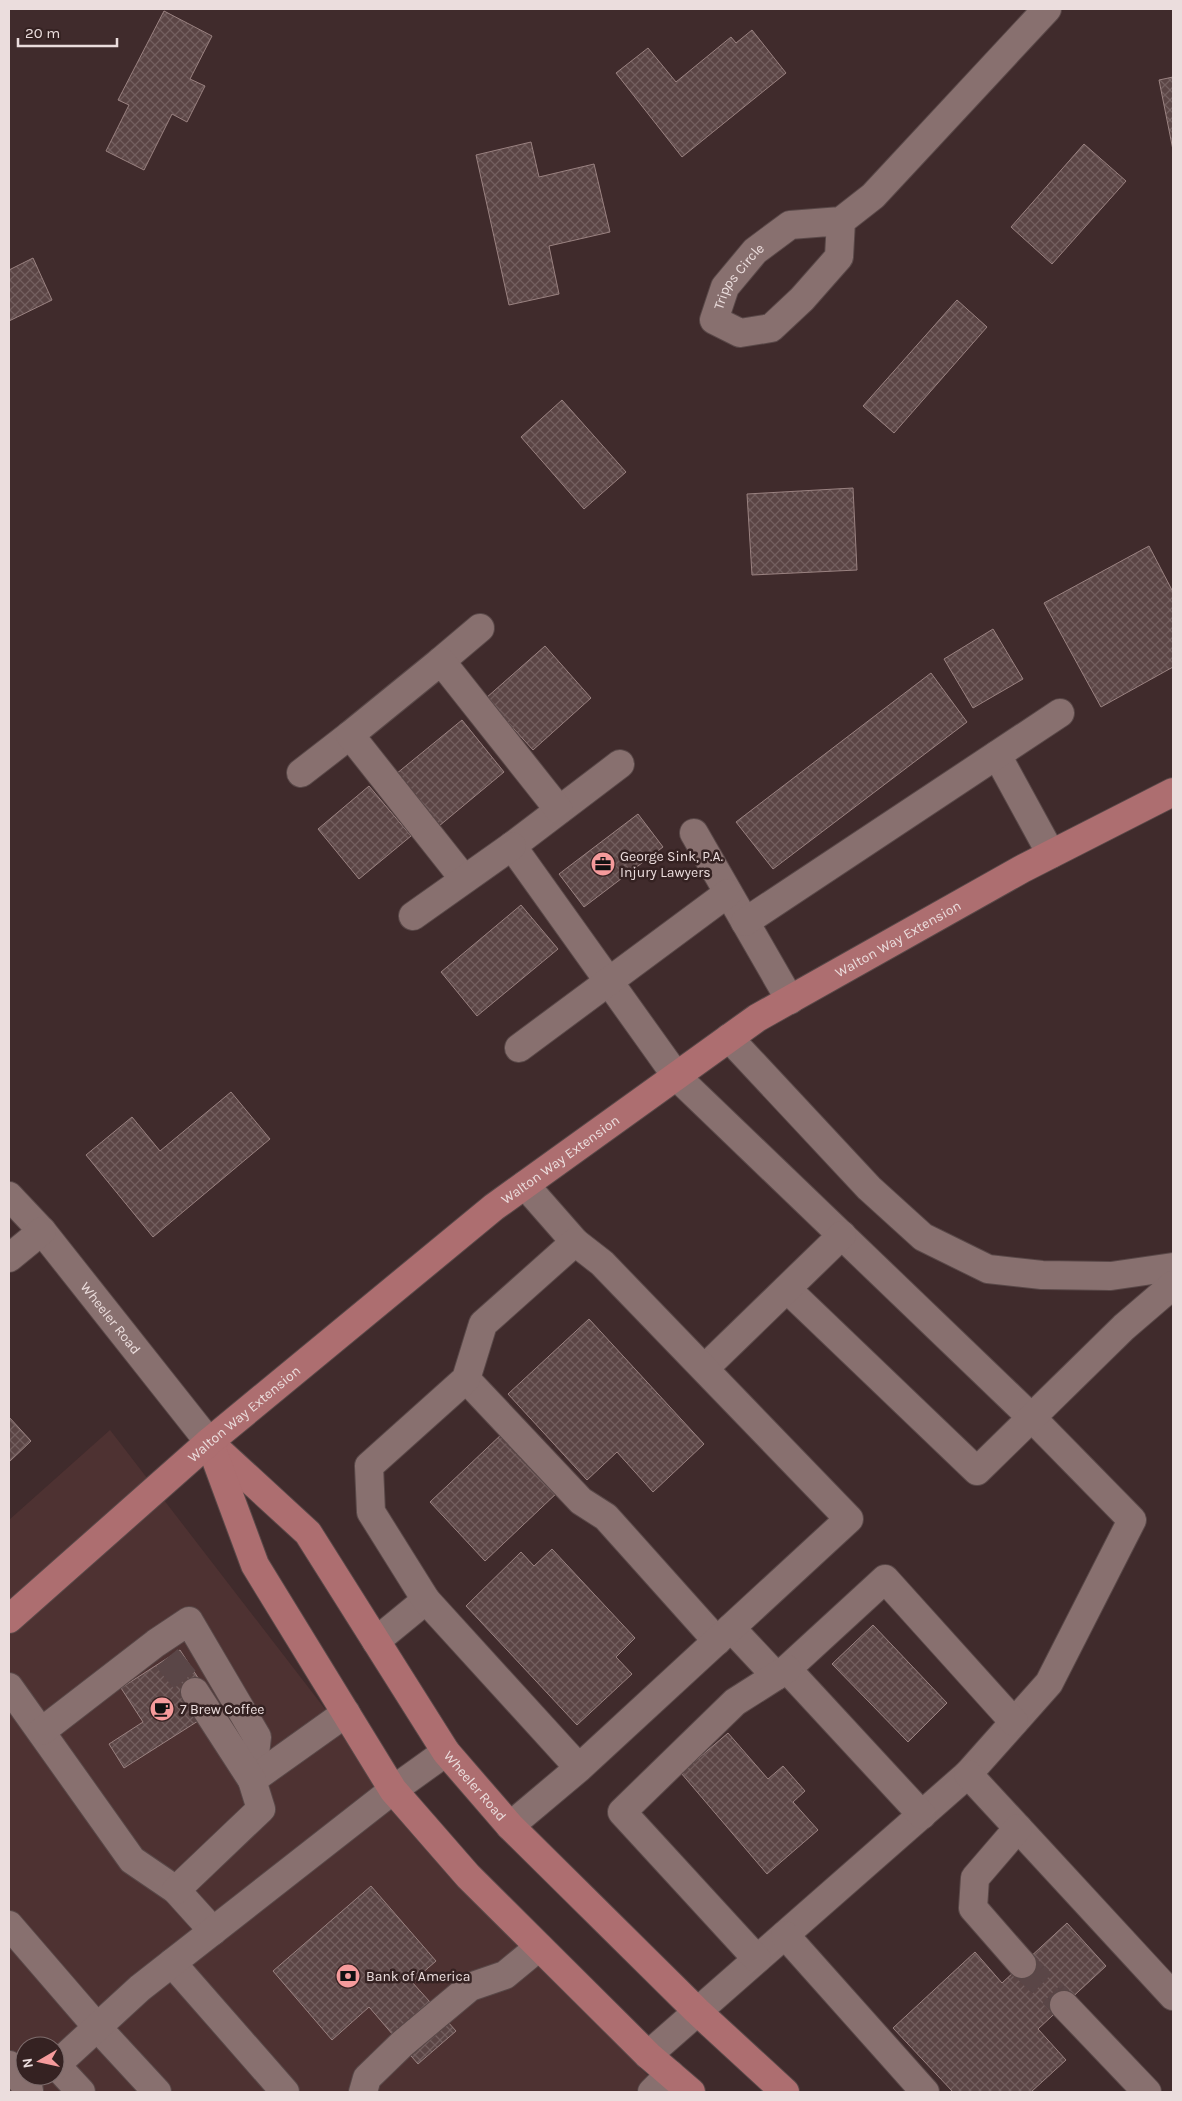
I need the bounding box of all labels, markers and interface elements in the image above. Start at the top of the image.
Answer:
scale bar [18,15,116,47]
text: 20 m [25,24,60,42]
street label: Tripps Circle [710,239,767,312]
place label: George Sink, P.A. Injury Lawyers [620,848,724,881]
office icon: George Sink, P.A. Injury Lawyers [590,851,616,877]
street label: Walton Way Extension [832,897,964,981]
street label: Walton Way Extension [498,1112,623,1208]
street label: Wheeler Road [77,1279,144,1358]
street label: Walton Way Extension [184,1362,304,1466]
cafe icon: 7 Brew Coffee [149,1696,175,1722]
place label: 7 Brew Coffee [180,1701,265,1718]
street label: Wheeler Road [440,1748,510,1825]
bank icon: Bank of America [335,1963,361,1989]
place label: Bank of America [366,1968,470,1985]
north arrow [15,2036,65,2086]
text: N [18,2057,37,2069]

